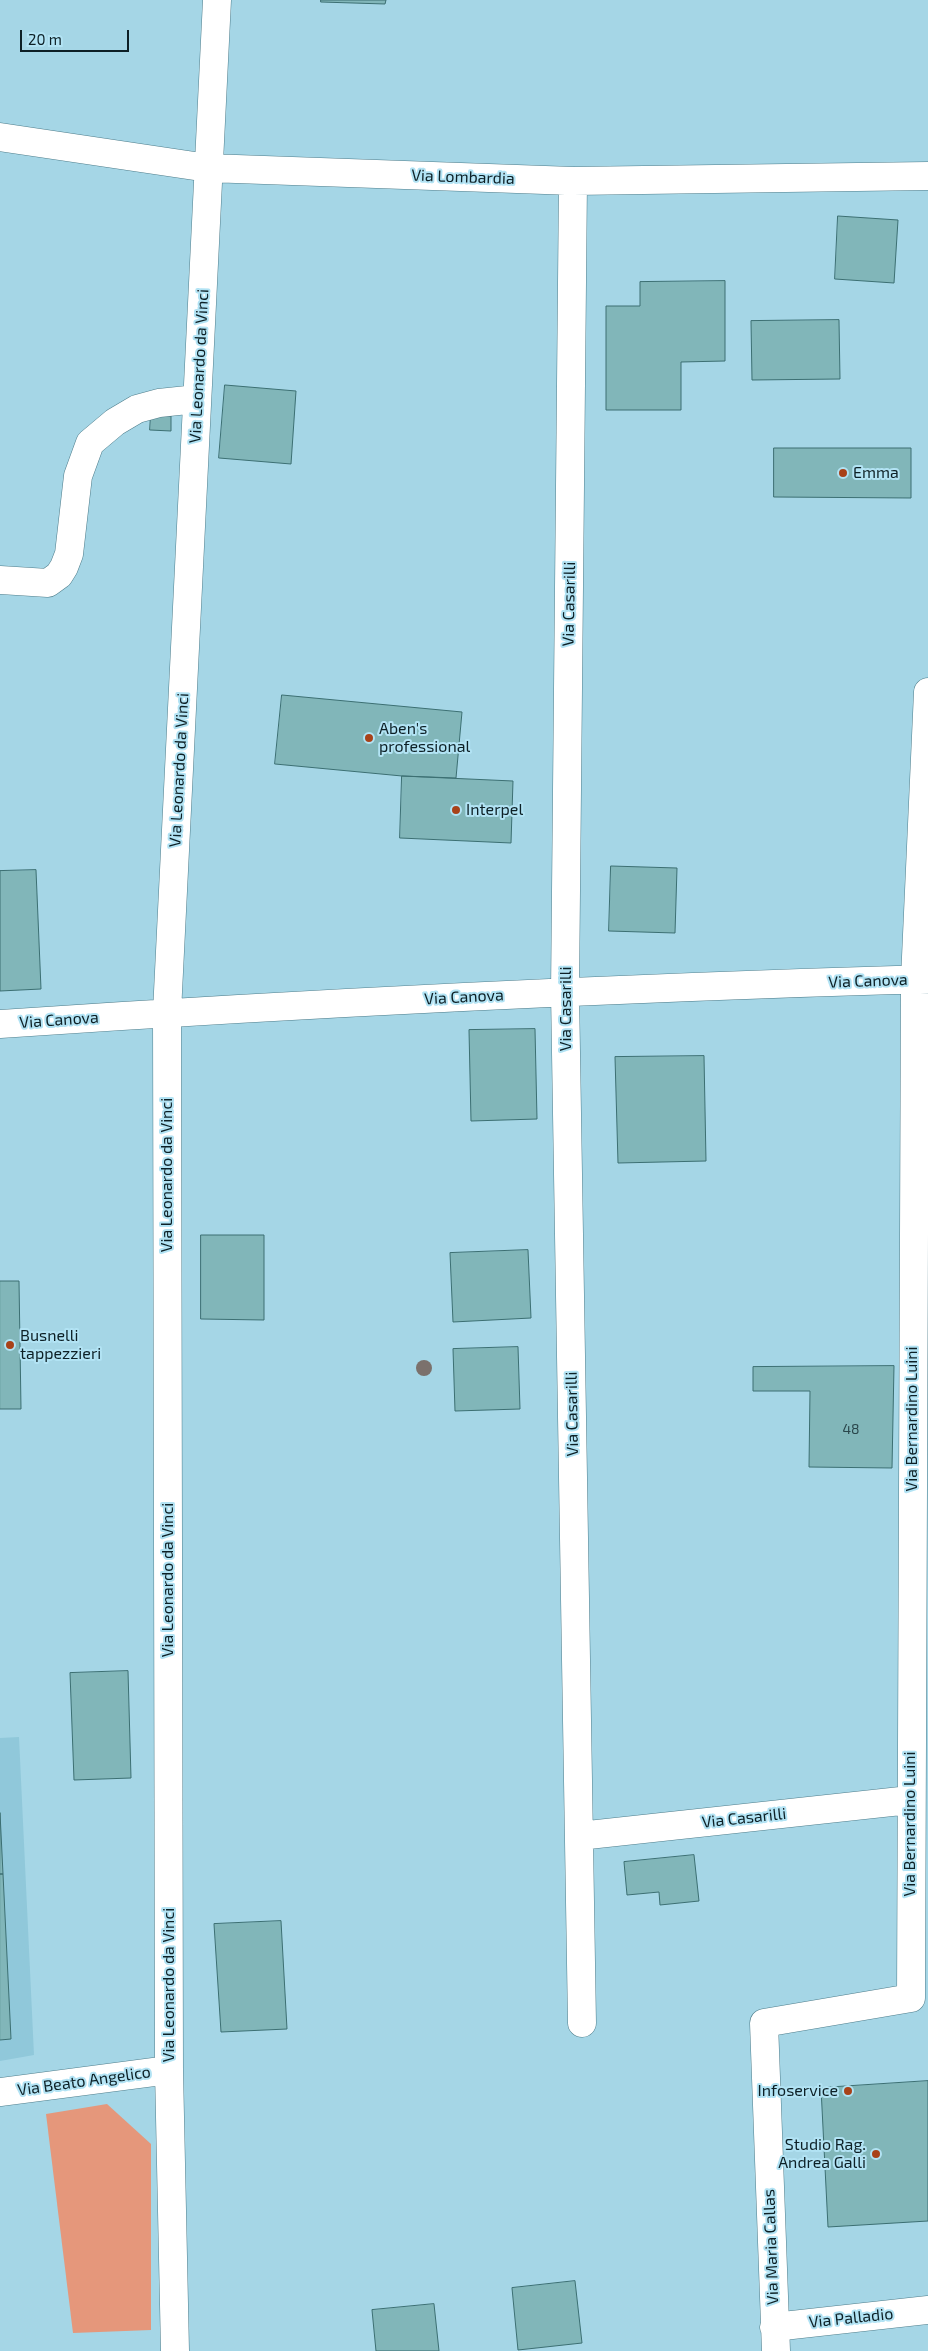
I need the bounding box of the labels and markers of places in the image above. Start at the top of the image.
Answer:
place label: Emma [853,463,899,483]
marker: Emma [837,467,849,479]
place label: Aben's professional [379,719,470,757]
marker: Aben's professional [363,732,375,744]
place label: Interpel [466,800,523,820]
marker: Interpel [450,804,462,816]
place label: Busnelli tappezzieri [20,1326,101,1364]
marker: Busnelli tappezzieri [4,1339,16,1351]
place label: Infoservice [758,2081,838,2101]
marker: Infoservice [842,2085,854,2097]
place label: Studio Rag. Andrea Galli [778,2135,866,2173]
marker: Studio Rag. Andrea Galli [870,2148,882,2160]

